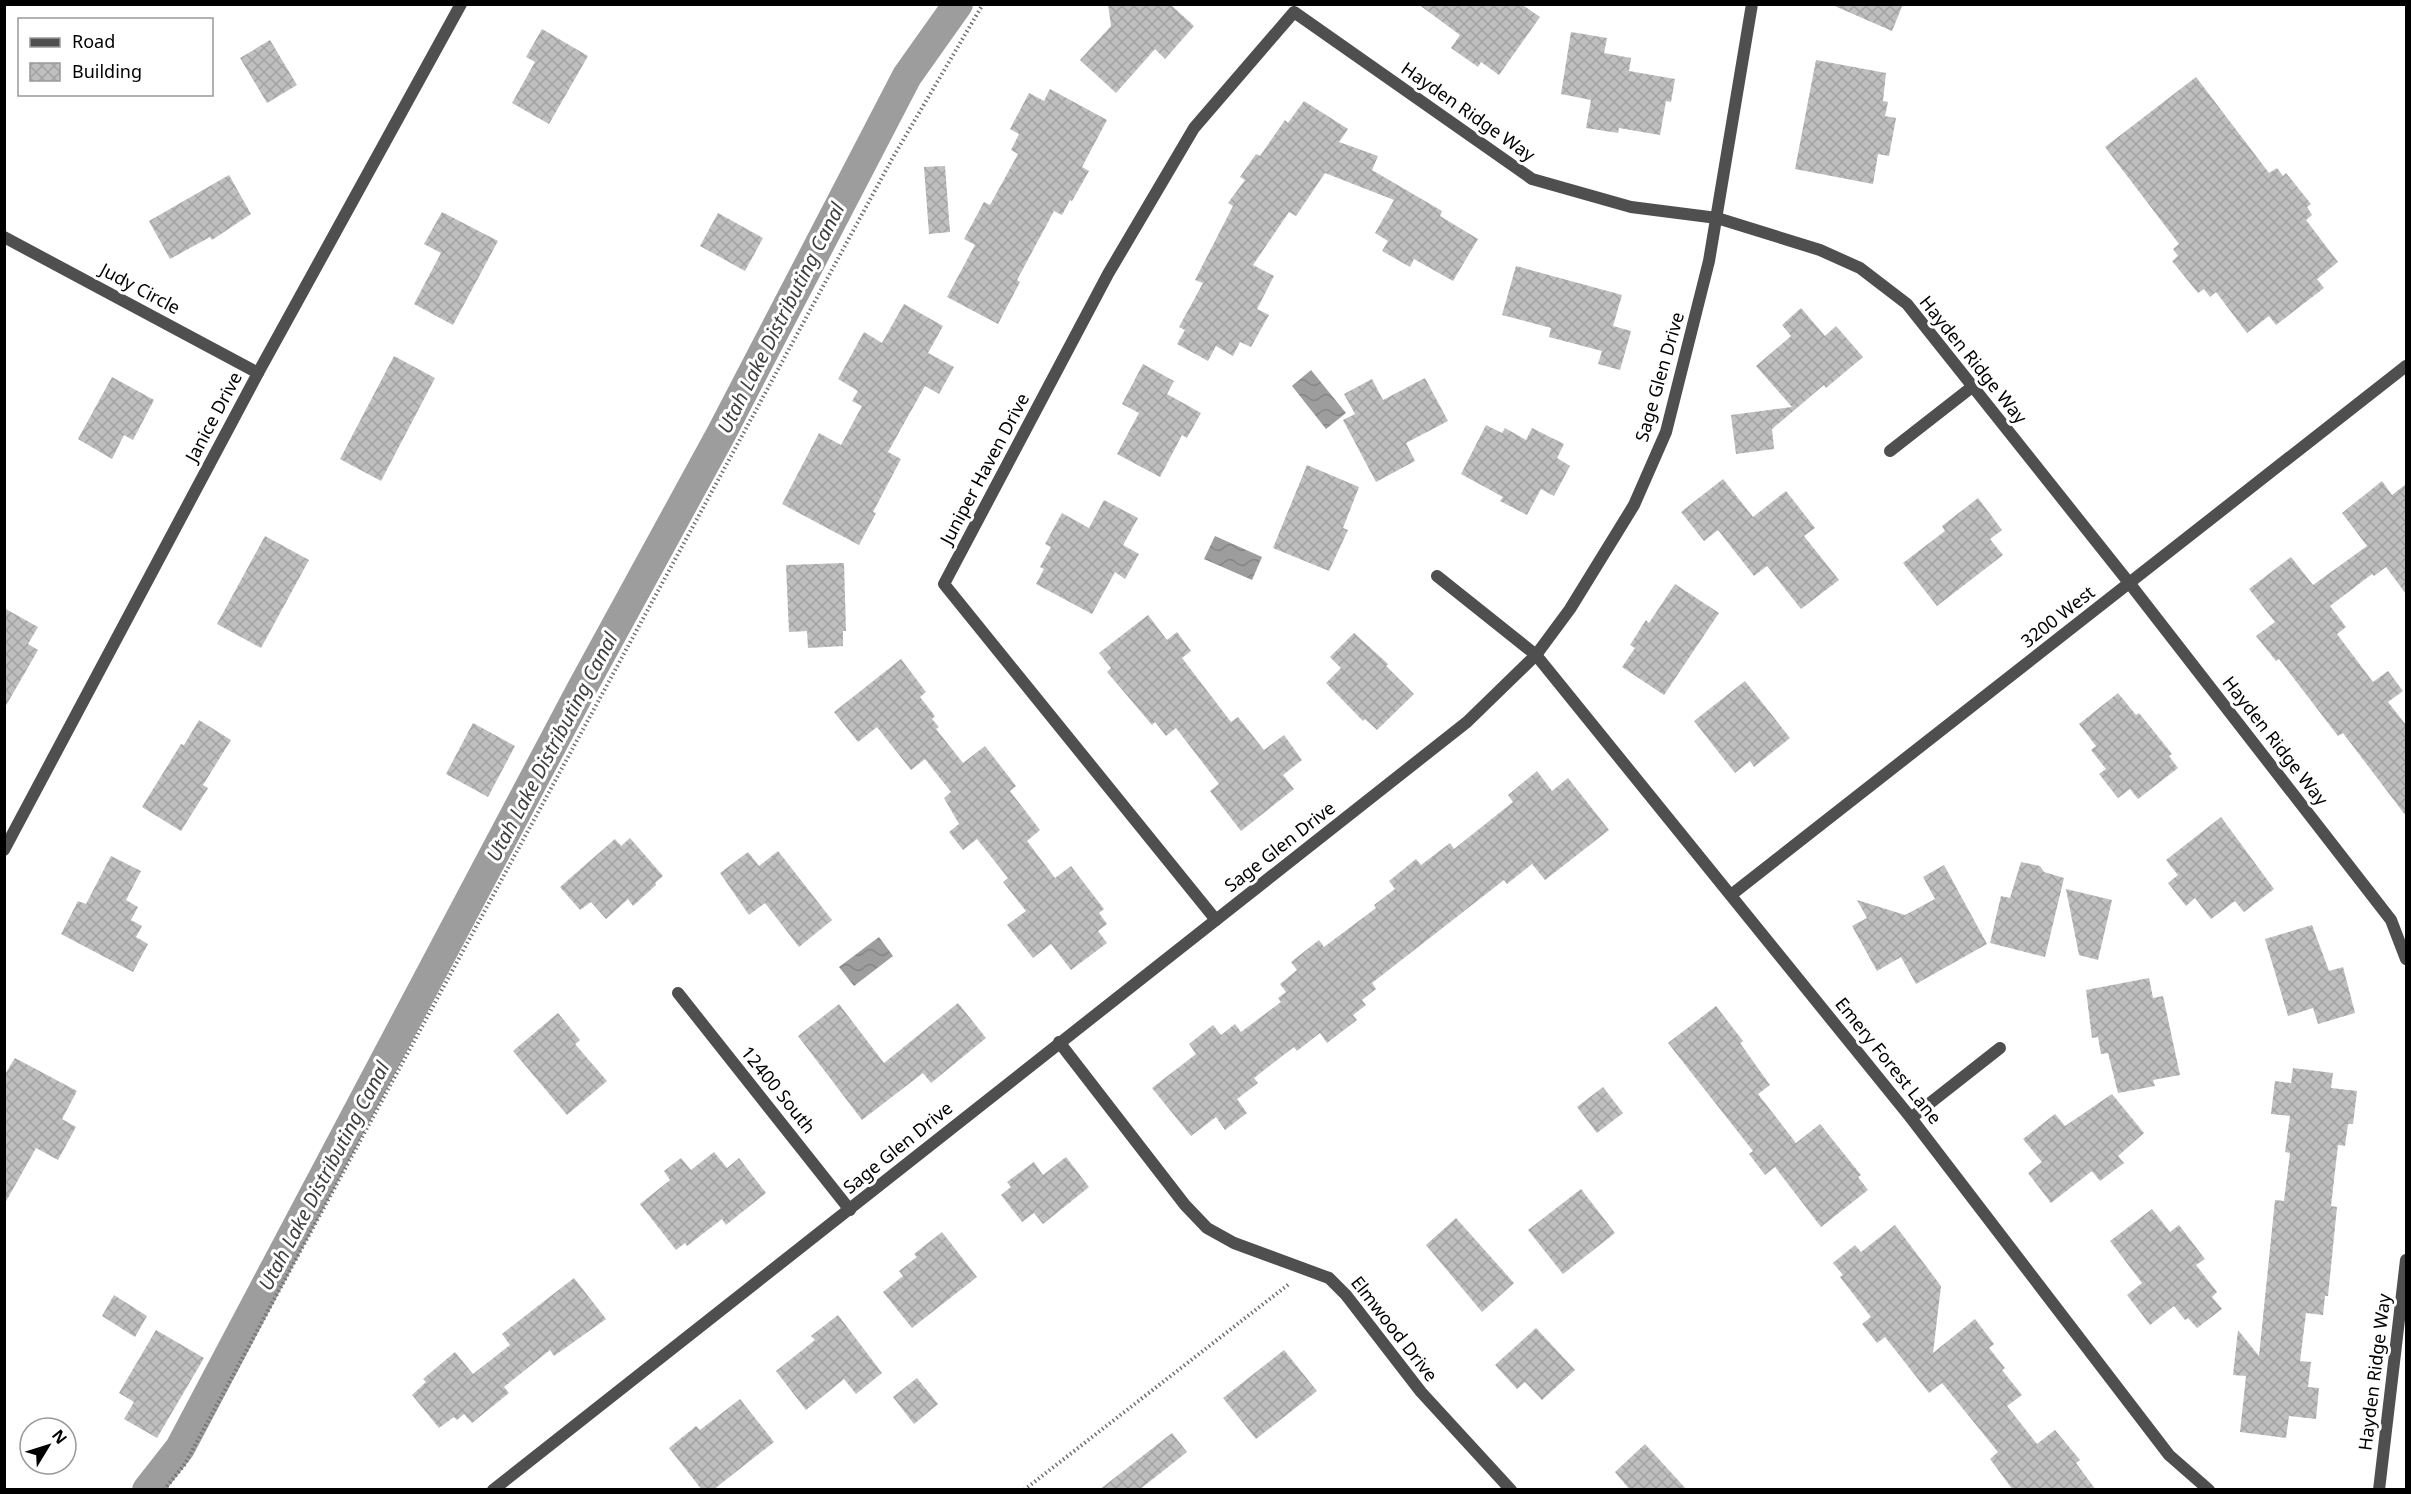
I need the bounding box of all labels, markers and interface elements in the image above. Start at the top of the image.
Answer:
legend [18,18,213,96]
text: Road [72,29,115,53]
street label: Hayden Ridge Way [1397,56,1541,167]
text: Building [72,59,142,83]
water label: Utah Lake Distributing Canal [711,197,851,438]
street label: Judy Circle [94,256,185,319]
street label: Hayden Ridge Way [1915,290,2033,429]
street label: Sage Glen Drive [1629,309,1689,444]
street label: Janice Drive [178,367,247,468]
street label: Juniper Haven Drive [933,389,1034,550]
street label: 3200 West [2016,580,2100,653]
water label: Utah Lake Distributing Canal [480,627,624,866]
street label: Hayden Ridge Way [2218,671,2334,811]
street label: Sage Glen Drive [1219,795,1340,897]
street label: Emery Forest Lane [1830,992,1947,1129]
street label: 12400 South [736,1041,821,1138]
water label: Utah Lake Distributing Canal [252,1056,396,1295]
street label: Sage Glen Drive [838,1096,957,1199]
street label: Elmwood Drive [1346,1271,1444,1386]
street label: Hayden Ridge Way [2352,1291,2396,1452]
north arrow [18,1416,78,1476]
text: N [47,1425,72,1449]

